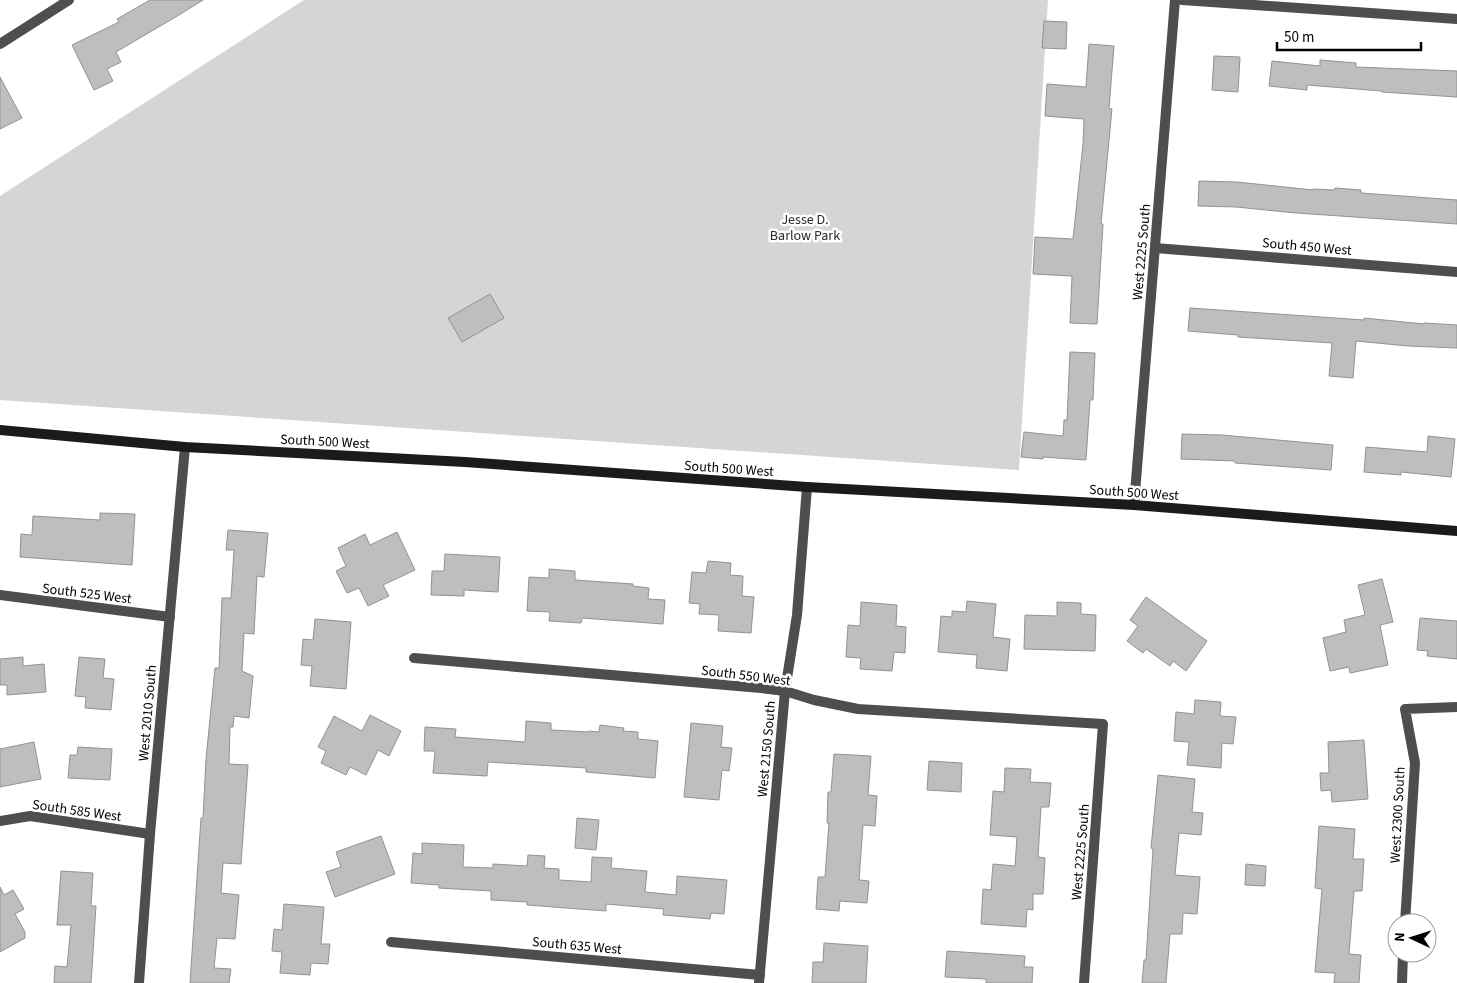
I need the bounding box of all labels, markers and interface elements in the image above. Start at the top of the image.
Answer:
scale bar [1277,20,1421,52]
text: 50 m [1284,27,1314,48]
street label: West 2225 South [1128,203,1156,301]
park label: Jesse D. Barlow Park [770,210,840,246]
street label: South 450 West [1261,233,1353,261]
street label: South 500 West [280,430,371,454]
street label: South 500 West [683,456,775,482]
street label: South 500 West [1088,480,1180,506]
street label: South 525 West [41,579,133,609]
street label: South 550 West [700,661,792,691]
street label: West 2010 South [134,664,162,762]
street label: West 2150 South [753,700,781,798]
street label: West 2300 South [1385,766,1411,864]
street label: South 585 West [31,795,123,827]
street label: West 2225 South [1067,803,1095,901]
north arrow [1387,913,1437,963]
street label: South 635 West [531,932,623,960]
text: N [1390,932,1410,943]

